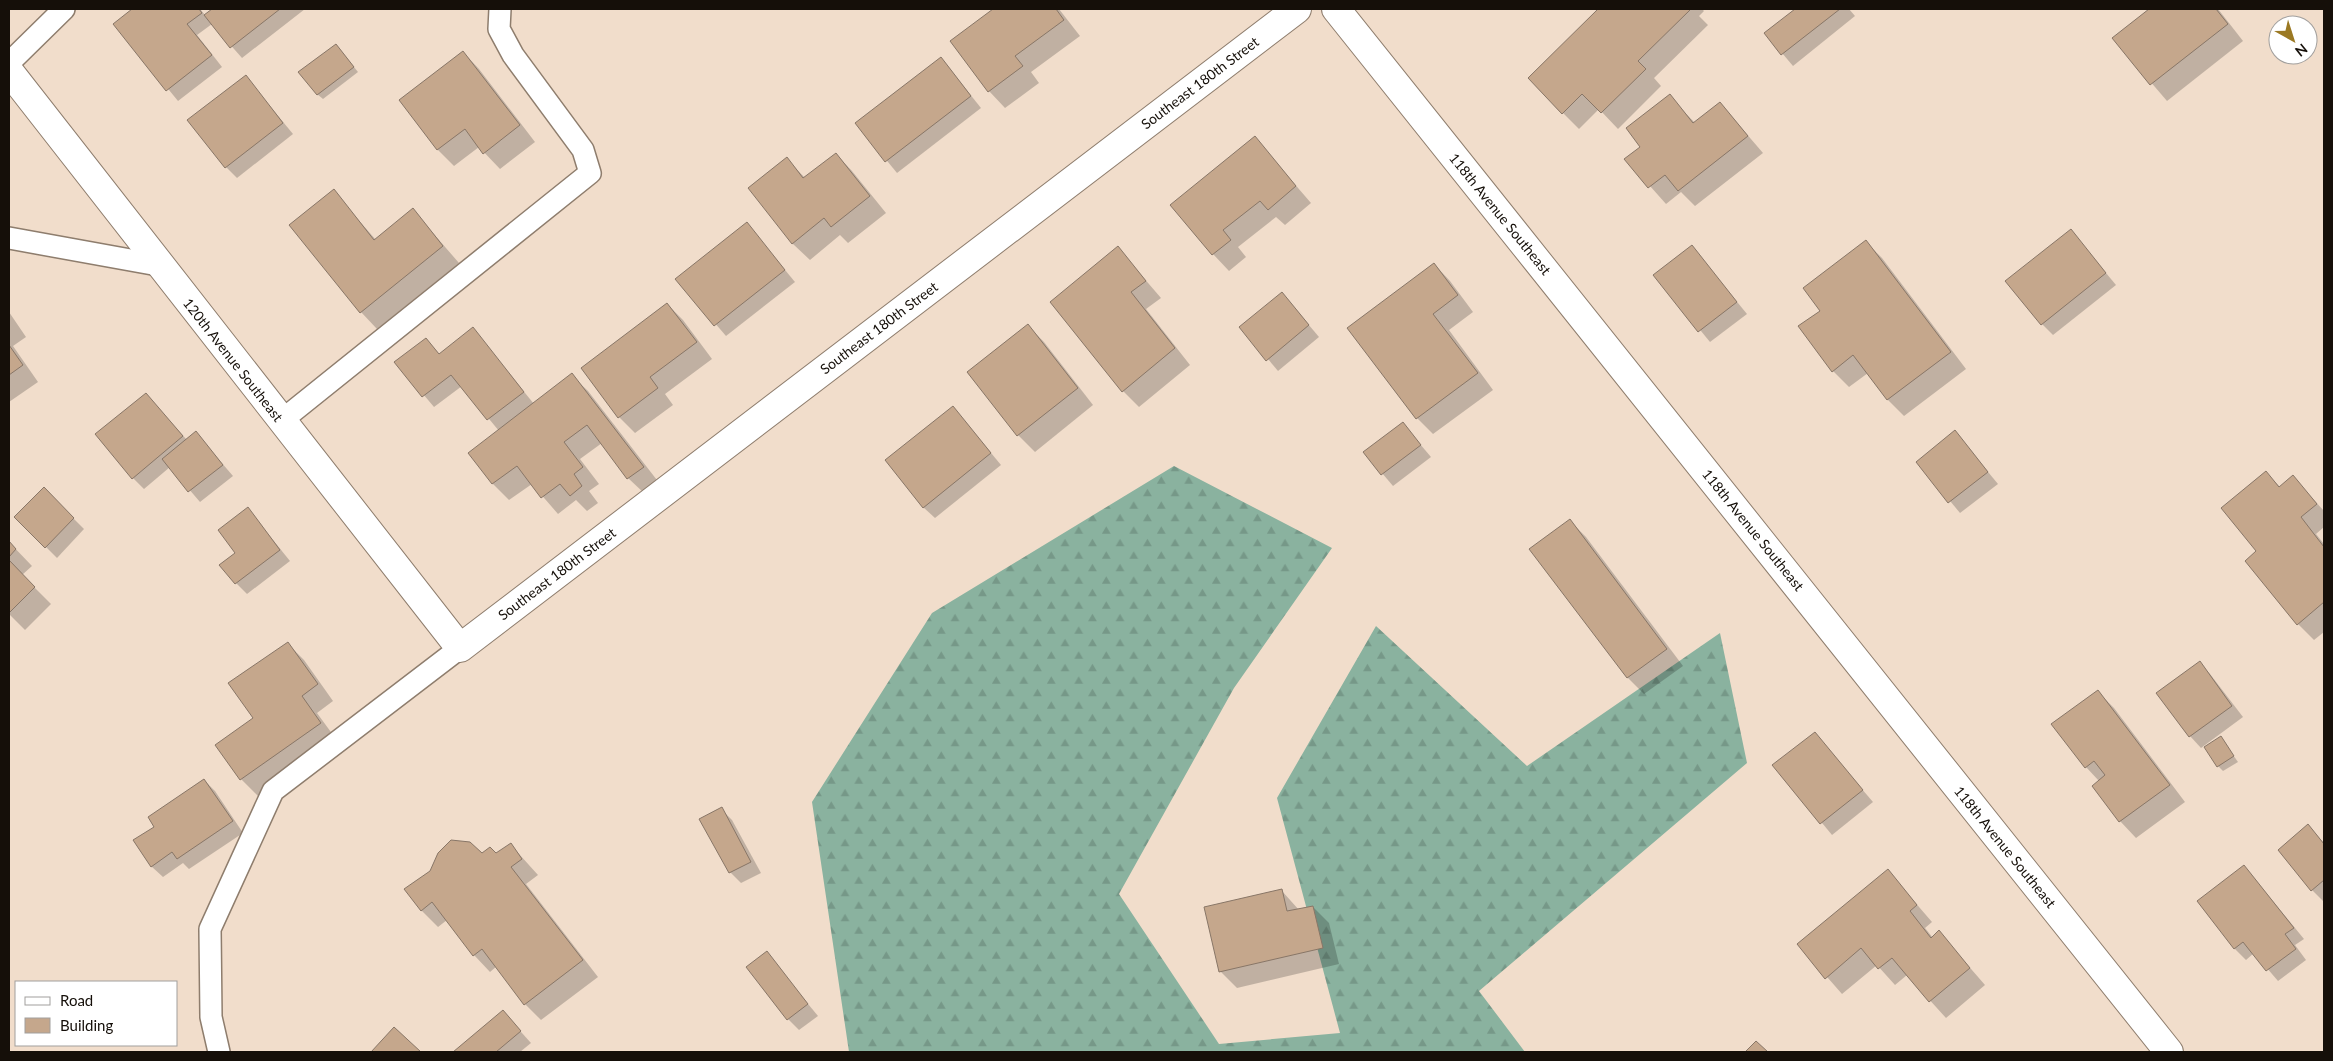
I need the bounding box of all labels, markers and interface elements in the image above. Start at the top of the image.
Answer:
north arrow [2268,15,2318,65]
street label: Southeast 180th Street [1138,33,1262,132]
text: N [2292,40,2311,60]
street label: 118th Avenue Southeast [1446,149,1555,278]
street label: Southeast 180th Street [817,278,941,377]
street label: 120th Avenue Southeast [180,295,287,425]
street label: 118th Avenue Southeast [1699,465,1808,594]
street label: Southeast 180th Street [495,524,619,623]
street label: 118th Avenue Southeast [1951,782,2060,911]
legend [15,981,178,1046]
text: Road [60,991,93,1009]
text: Building [60,1016,113,1034]

